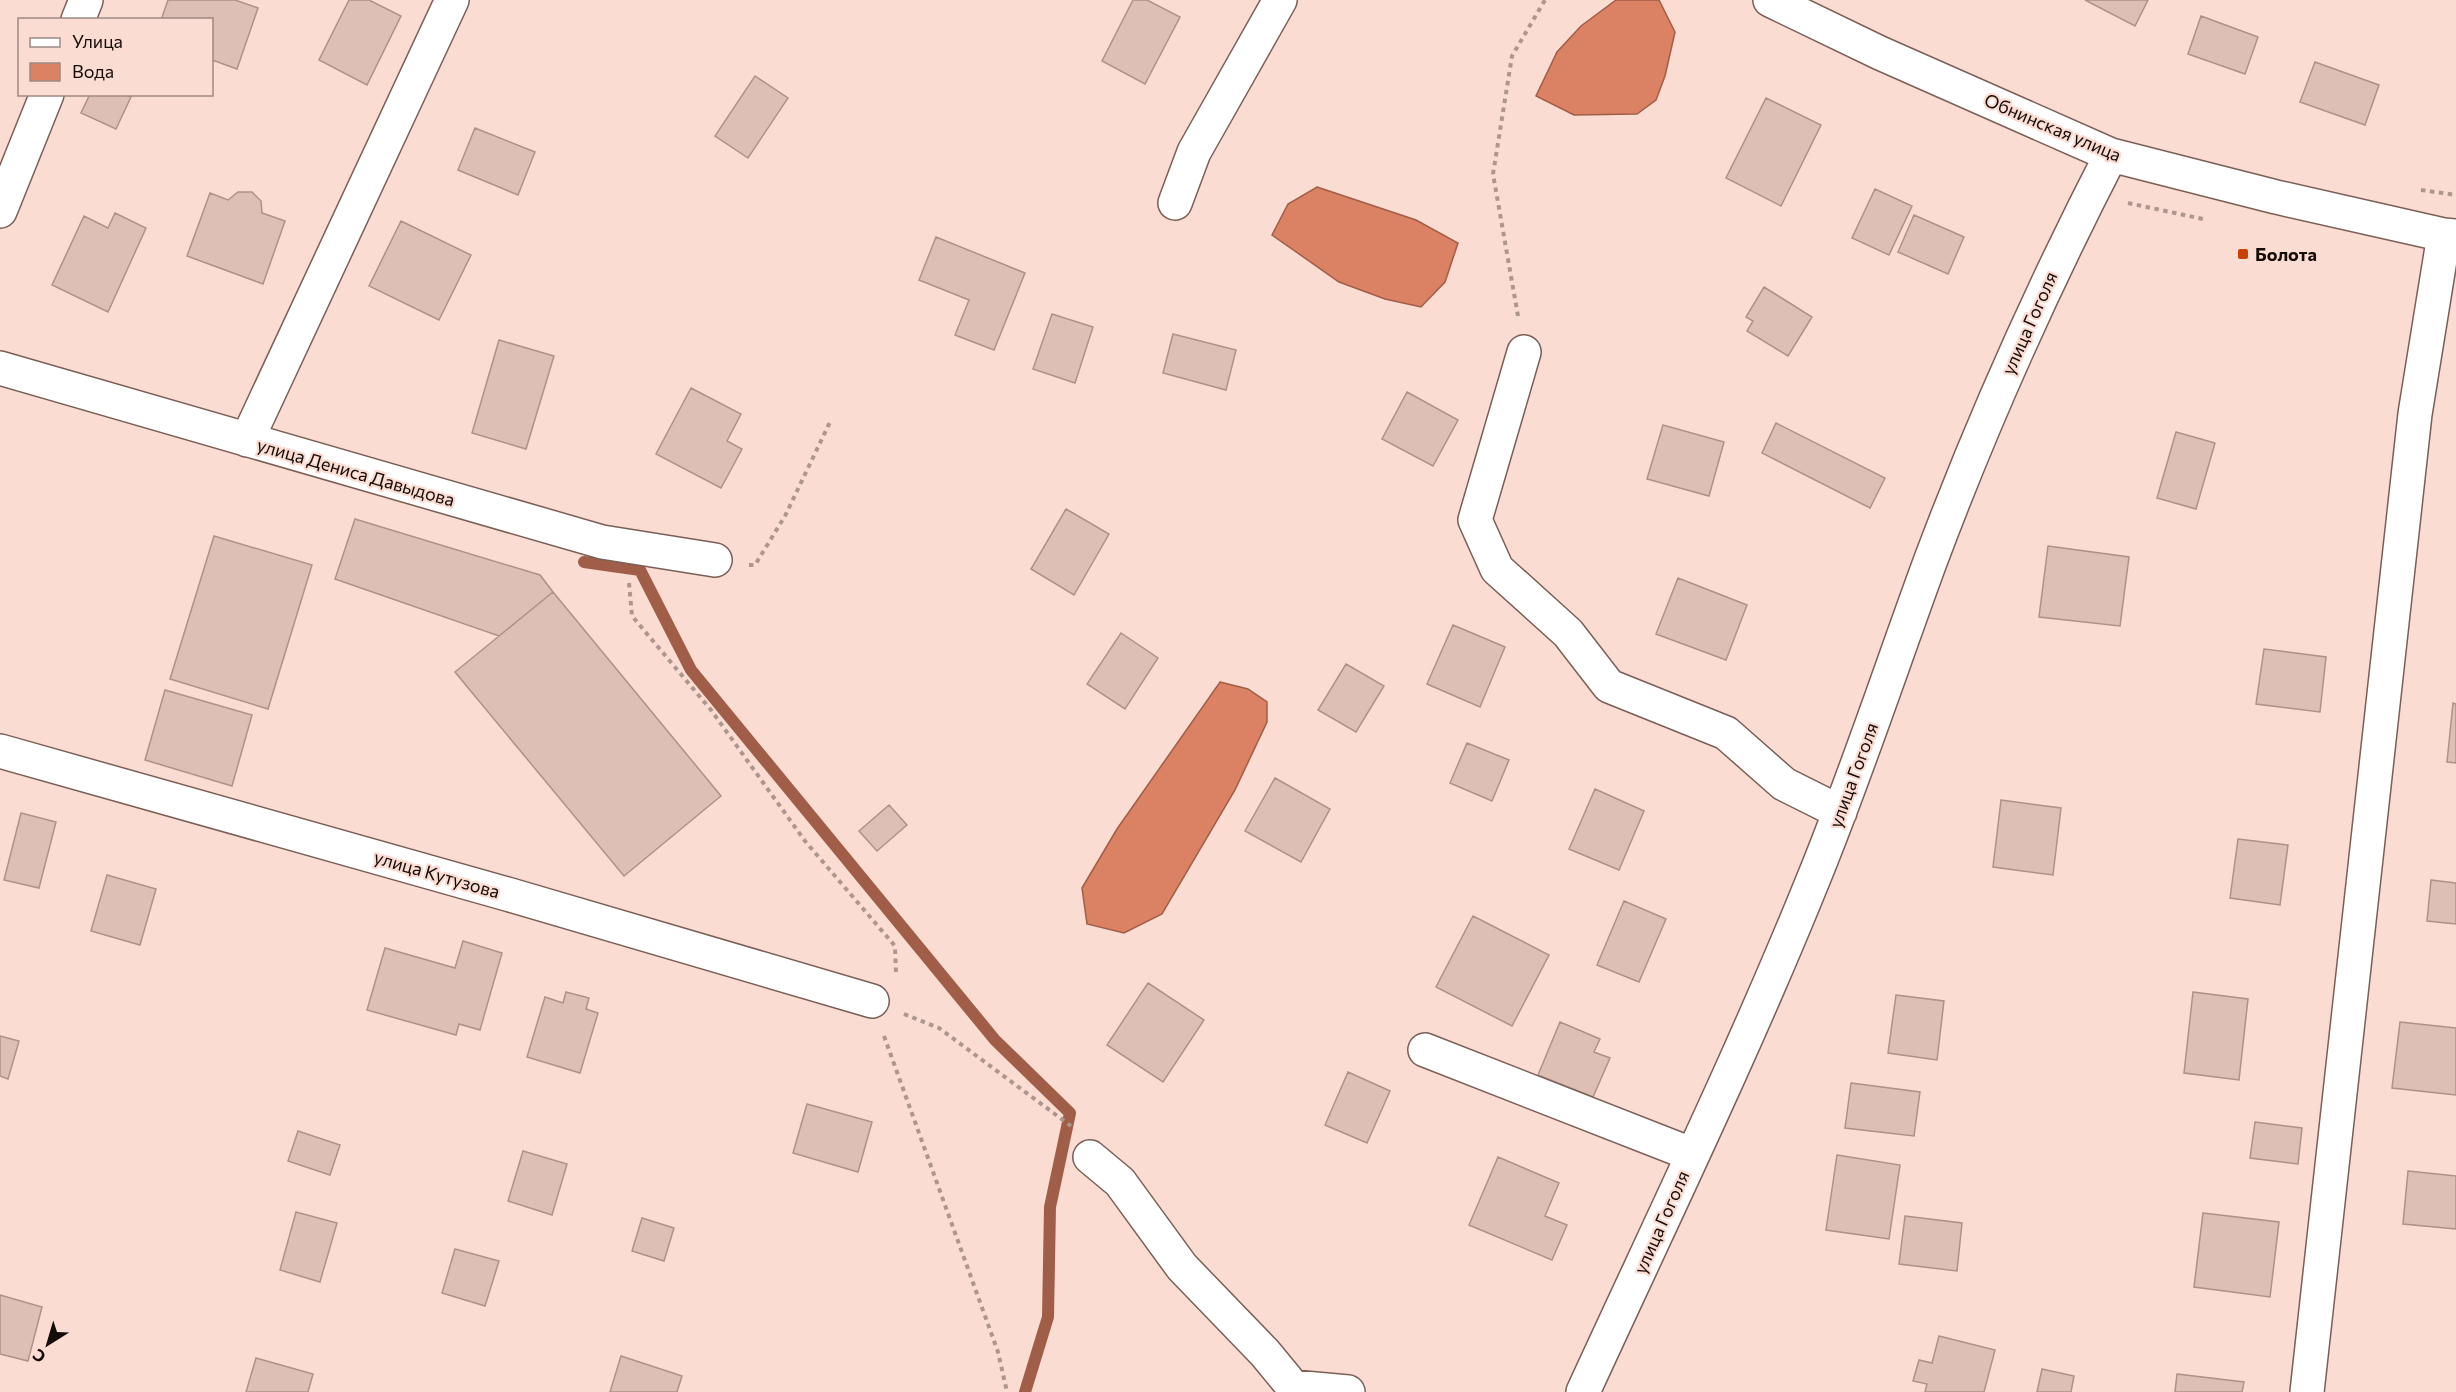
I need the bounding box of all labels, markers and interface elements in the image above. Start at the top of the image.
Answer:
legend [18,18,213,96]
text: Улица [72,30,123,52]
text: Вода [72,60,114,82]
street label: Обнинская улица [1981,88,2125,166]
place label: Болота [2255,243,2317,265]
marker: Болота [2236,247,2250,261]
street label: улица Гоголя [1996,268,2062,378]
street label: улица Дениса Давыдова [255,433,457,511]
street label: улица Гоголя [1824,719,1882,831]
street label: улица Кутузова [372,846,502,902]
street label: улица Гоголя [1628,1167,1694,1277]
north arrow [18,1314,78,1374]
text: С [29,1345,49,1367]

